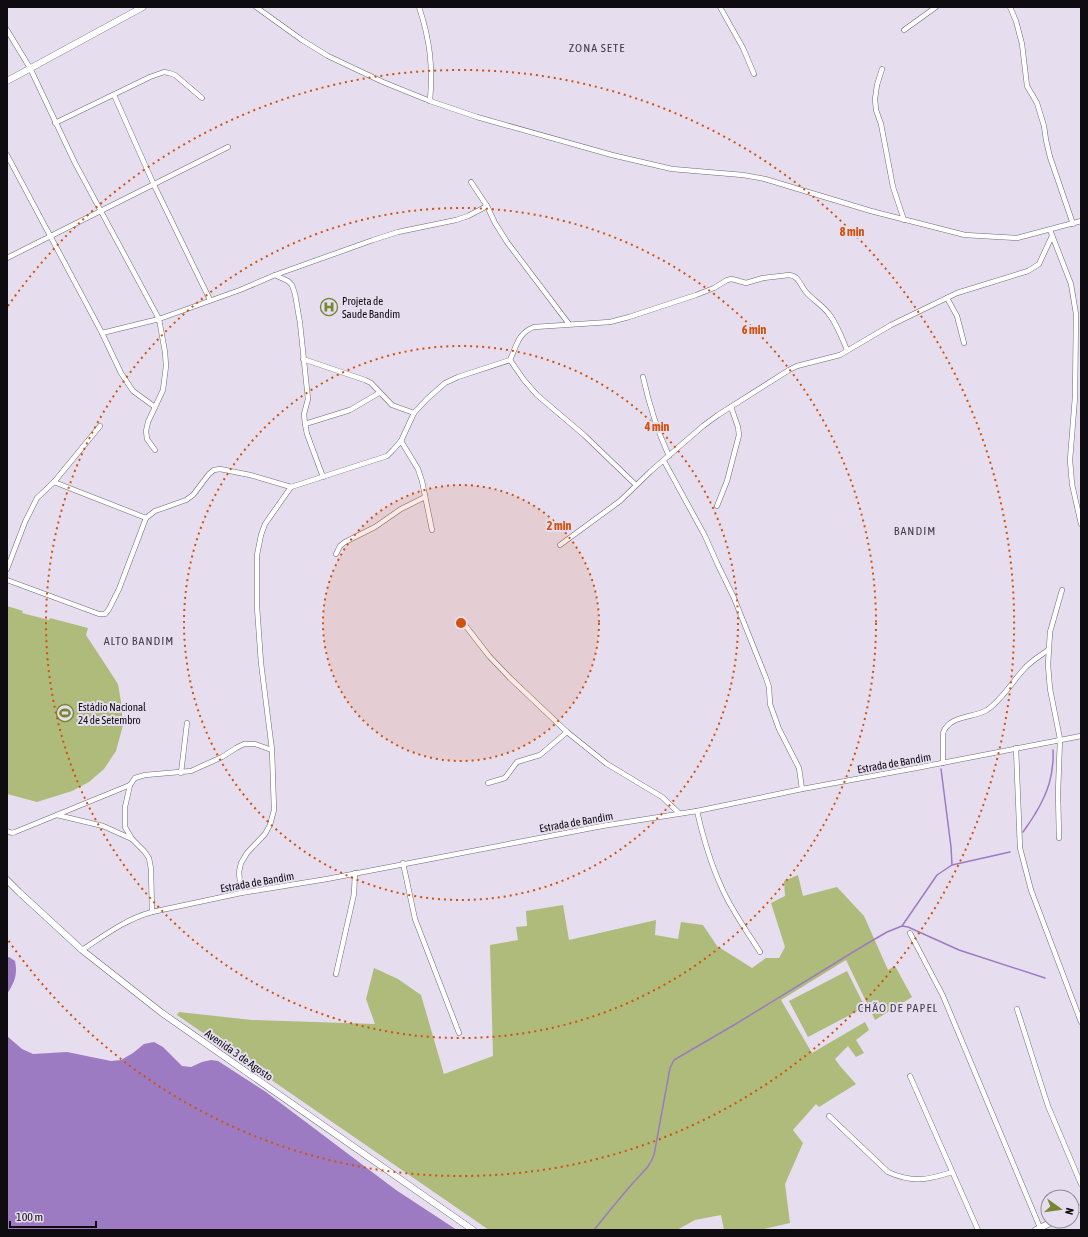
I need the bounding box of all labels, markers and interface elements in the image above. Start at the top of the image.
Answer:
district label: ZONA SETE [569,41,625,55]
text: 8 min [840,225,864,239]
place label: Projeta de Saude Bandim [342,295,400,320]
hospital icon: Projeta de Saude Bandim [319,297,339,317]
text: 6 min [742,323,766,337]
text: 4 min [644,420,669,434]
text: 2 min [547,519,571,533]
district label: BANDIM [894,524,936,538]
centre of rings [454,616,468,630]
district label: ALTO BANDIM [104,634,174,648]
place label: Estádio Nacional 24 de Setembro [78,701,146,726]
sports icon: Estádio Nacional 24 de Setembro [55,703,75,723]
street label: Estrada de Bandim [856,751,932,775]
street label: Estrada de Bandim [538,810,614,834]
street label: Estrada de Bandim [219,870,295,894]
district label: CHÃO DE PAPEL [858,1001,938,1015]
street label: Avenida 3 de Agosto [203,1027,275,1083]
north arrow [1040,1189,1080,1229]
scale bar [10,1203,96,1229]
text: N [1063,1207,1076,1216]
text: 100 m [16,1210,43,1224]

